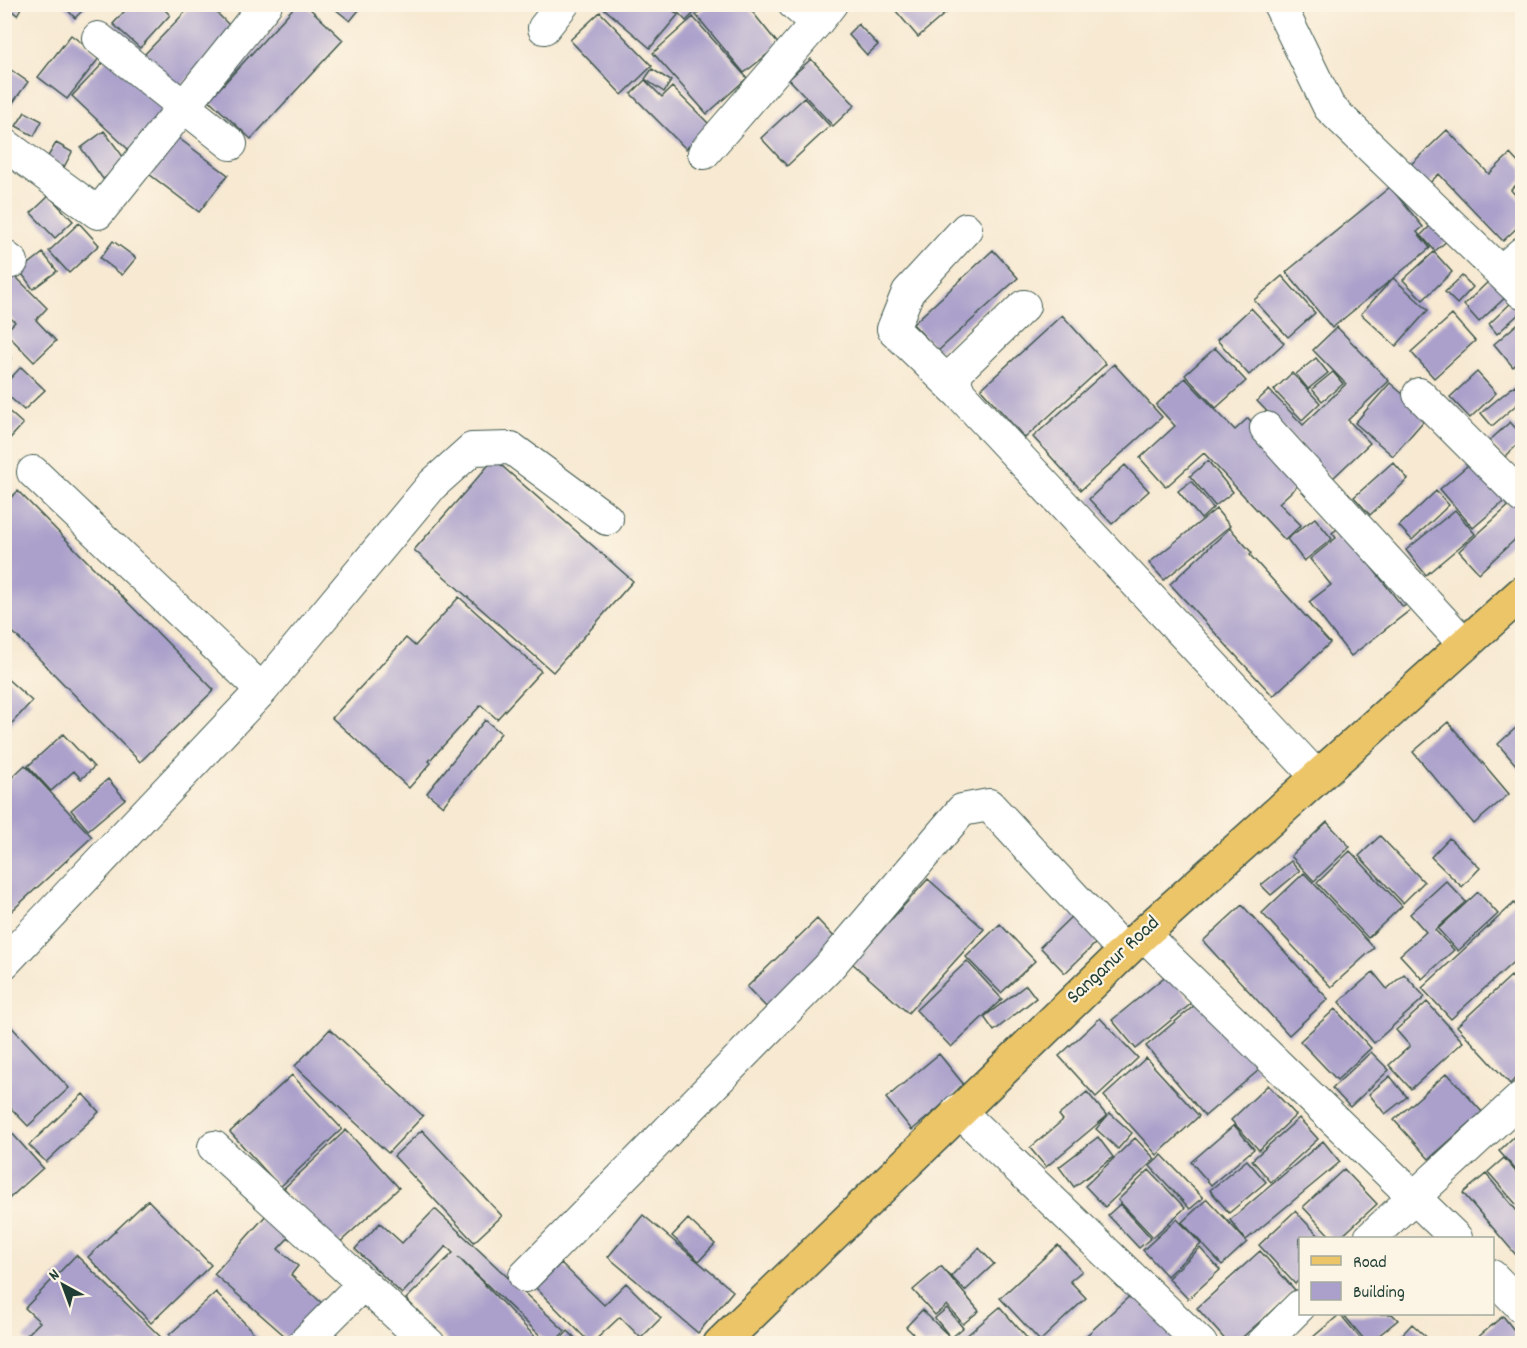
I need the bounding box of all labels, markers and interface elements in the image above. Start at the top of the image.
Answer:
street label: Sanganur Road [1060,910,1168,1012]
legend [1299,1237,1494,1315]
text: Road [1353,1251,1387,1276]
north arrow [33,1255,93,1315]
text: N [44,1264,65,1287]
text: Building [1353,1281,1405,1306]

